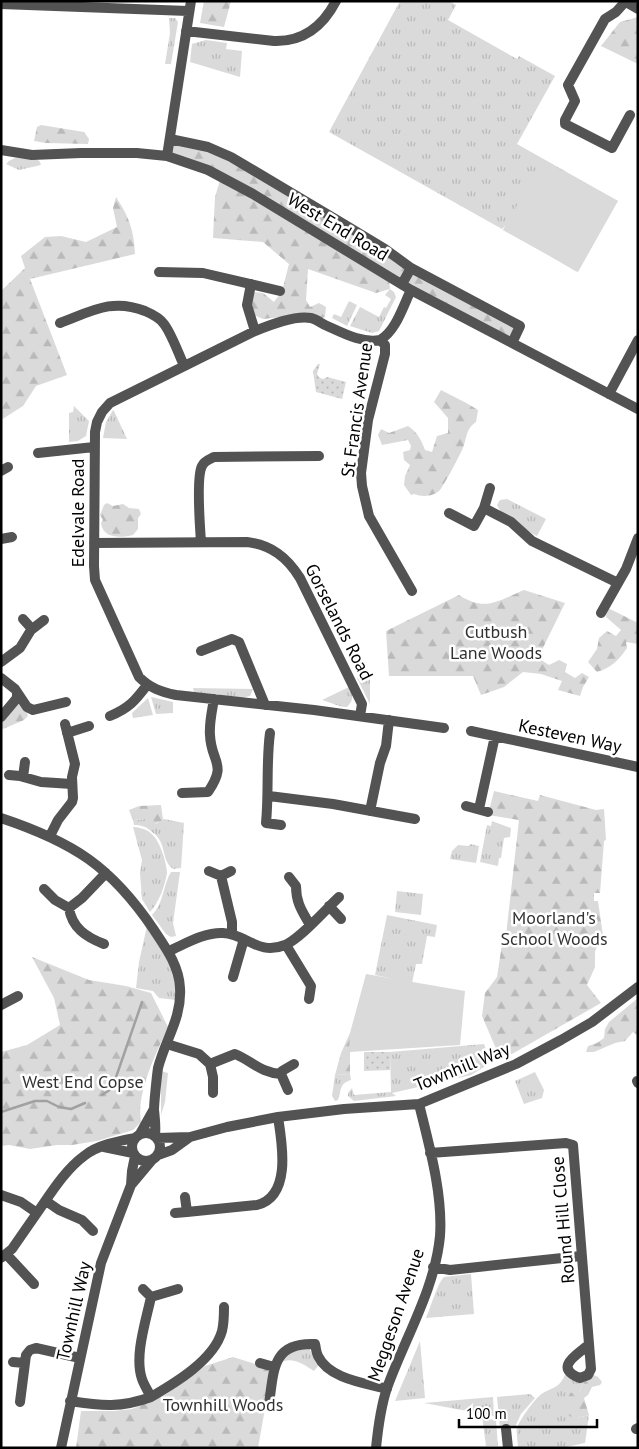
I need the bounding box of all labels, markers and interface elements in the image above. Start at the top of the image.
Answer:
street label: West End Road [284,187,393,266]
street label: St Francis Avenue [336,341,377,479]
street label: Edelvale Road [66,459,89,567]
street label: Gorselands Road [300,560,379,684]
park label: Cutbush Lane Woods [450,620,542,664]
street label: Kesteven Way [516,713,624,758]
park label: Moorland's School Woods [500,906,608,950]
street label: Townhill Way [411,1037,514,1096]
park label: West End Copse [22,1070,144,1093]
street label: Round Hill Close [545,1155,580,1285]
street label: Meggeson Avenue [362,1245,429,1384]
street label: Townhill Way [51,1258,96,1363]
park label: Townhill Woods [163,1393,283,1416]
scale bar [459,1396,596,1428]
text: 100 m [466,1404,507,1423]

